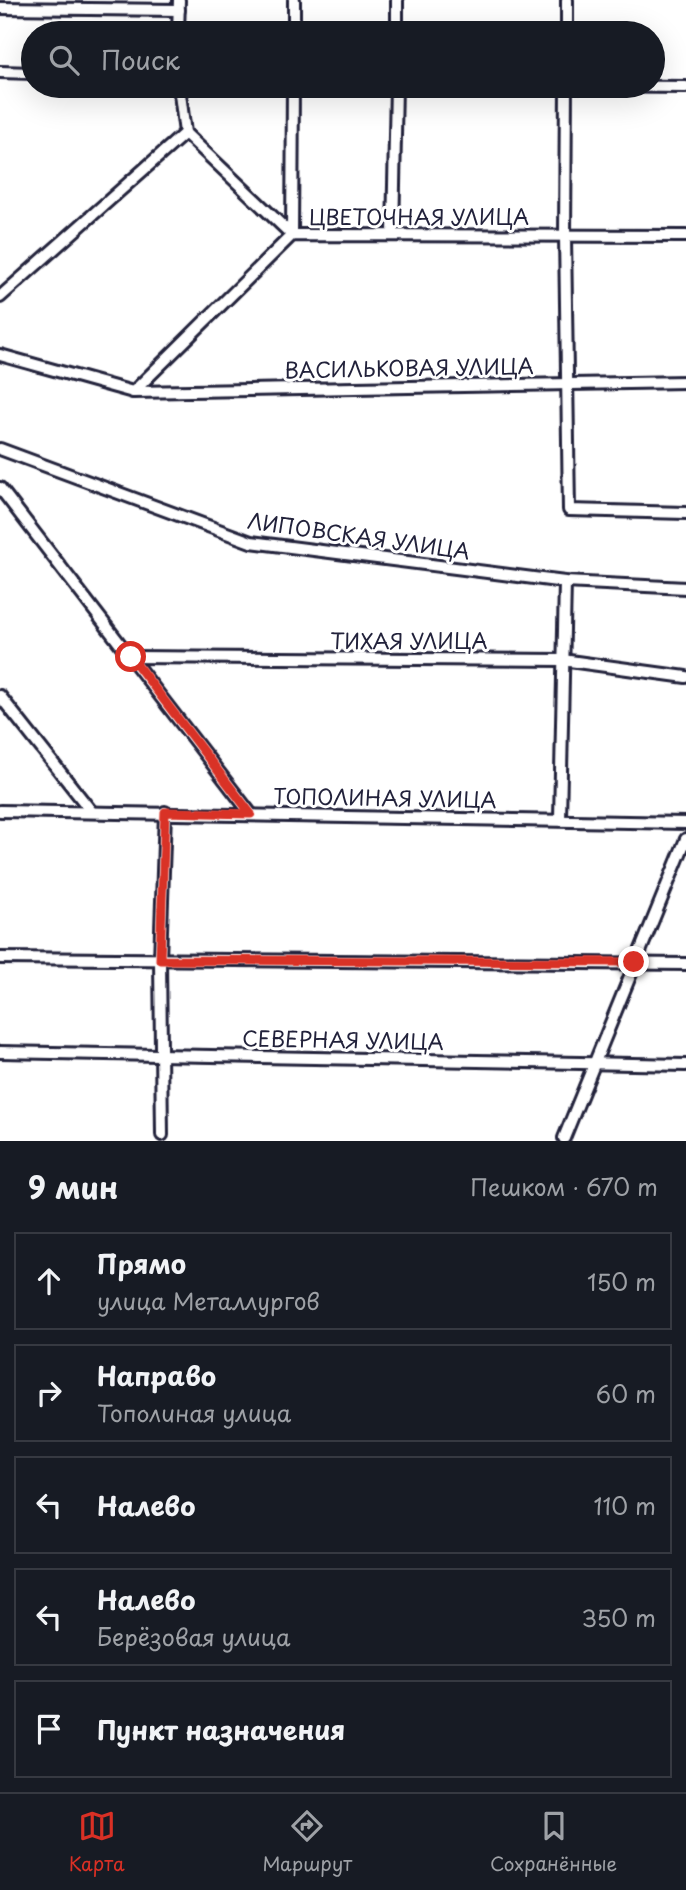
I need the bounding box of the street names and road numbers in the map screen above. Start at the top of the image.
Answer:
street label: ЦВЕТОЧНАЯ УЛИЦА [309,200,529,232]
street label: ВАСИЛЬКОВАЯ УЛИЦА [284,349,534,385]
street label: ЛИПОВСКАЯ УЛИЦА [246,504,472,566]
street label: ТИХАЯ УЛИЦА [330,624,488,656]
street label: ТОПОЛИНАЯ УЛИЦА [273,779,497,815]
street label: СЕВЕРНАЯ УЛИЦА [242,1021,444,1057]

